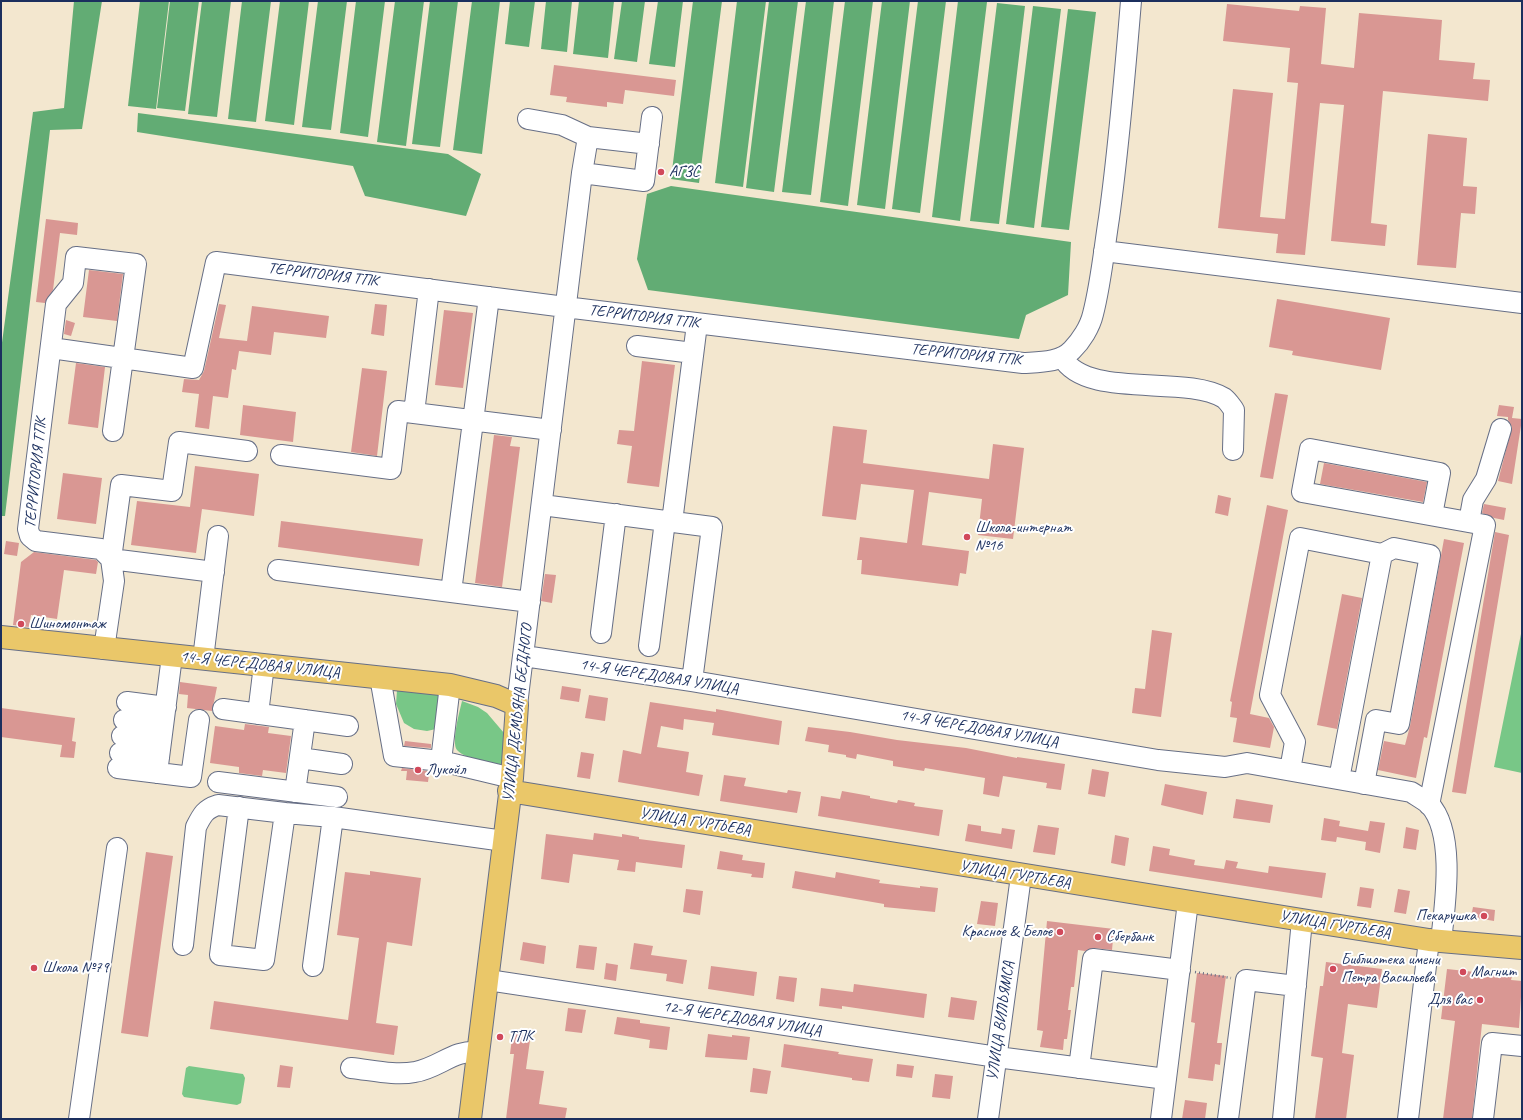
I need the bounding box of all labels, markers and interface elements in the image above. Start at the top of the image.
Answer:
place label: АГЗС [669,162,700,182]
marker: АГЗС [656,167,666,177]
street label: ТЕРРИТОРИЯ ТПК [267,259,379,291]
street label: ТЕРРИТОРИЯ ТПК [588,301,700,333]
street label: ТЕРРИТОРИЯ ТПК [910,340,1022,370]
street label: ТЕРРИТОРИЯ ТПК [21,417,51,529]
place label: Школа-интернат №16 [975,518,1072,556]
marker: Школа-интернат №16 [962,532,972,542]
place label: Шиномонтаж [29,614,105,634]
marker: Шиномонтаж [16,619,26,629]
street label: УЛИЦА ДЕМЬЯНА БЕДНОГО [499,623,537,803]
street label: 14-Я ЧЕРЕДОВАЯ УЛИЦА [179,647,341,683]
street label: 14-Я ЧЕРЕДОВАЯ УЛИЦА [578,655,740,699]
street label: 14-Я ЧЕРЕДОВАЯ УЛИЦА [899,706,1059,752]
place label: Лукойл [426,760,466,780]
marker: Лукойл [413,765,423,775]
street label: УЛИЦА ГУРТЬЕВА [638,804,752,840]
street label: УЛИЦА ГУРТЬЕВА [958,857,1072,893]
place label: Пекарушка [1416,906,1476,926]
street label: УЛИЦА ГУРТЬЕВА [1278,907,1392,943]
marker: Пекарушка [1479,911,1489,921]
place label: Красное & Белое [961,922,1052,942]
marker: Красное & Белое [1055,927,1065,937]
place label: Сбербанк [1106,927,1153,947]
marker: Сбербанк [1093,932,1103,942]
place label: Библиотека имени Петра Васильева [1341,950,1439,988]
place label: Школа №79 [42,958,109,978]
street label: УЛИЦА ВИЛЬЯМСА [983,960,1019,1082]
place label: Магнит [1471,962,1516,982]
marker: Школа №79 [29,963,39,973]
marker: Библиотека имени Петра Васильева [1328,964,1338,974]
marker: Магнит [1458,967,1468,977]
place label: Для вас [1427,990,1472,1010]
marker: Для вас [1475,995,1485,1005]
street label: 12-Я ЧЕРЕДОВАЯ УЛИЦА [661,997,823,1041]
place label: ТПК [508,1027,533,1047]
marker: ТПК [495,1032,505,1042]

